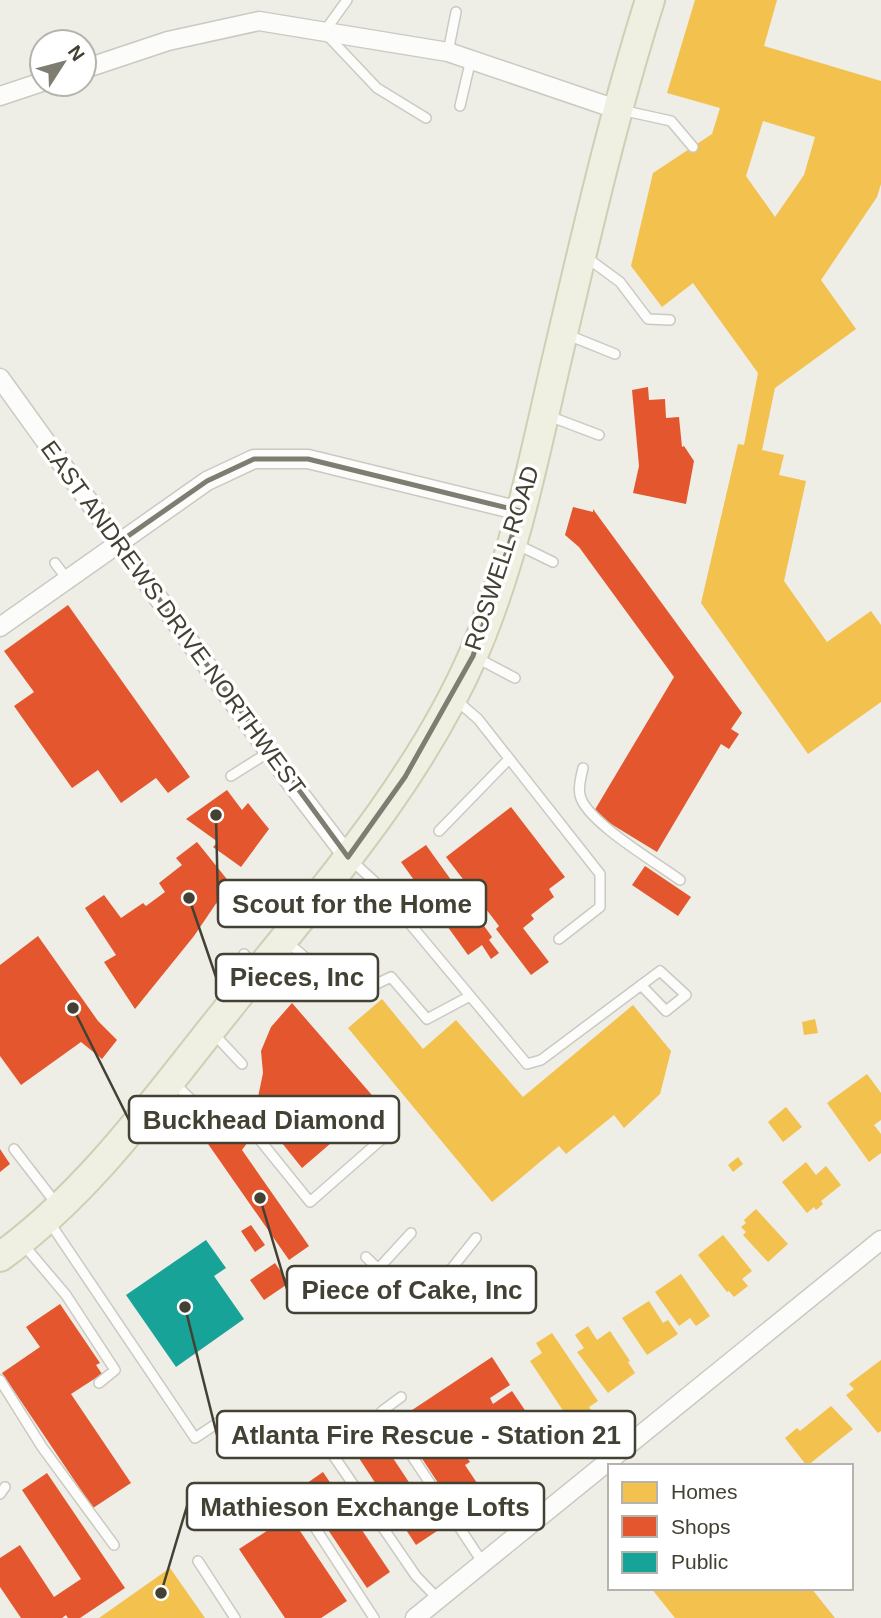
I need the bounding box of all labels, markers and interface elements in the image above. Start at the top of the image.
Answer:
north arrow [28,28,98,98]
text: N [64,42,89,65]
street label: EAST ANDREWS DRIVE NORTHWEST [36,435,311,800]
street label: ROSWELL ROAD [459,462,544,654]
callout: Scout for the Home [218,880,486,927]
text: Scout for the Home [232,889,472,919]
callout: Pieces, Inc [216,954,378,1001]
text: Pieces, Inc [230,962,364,992]
callout: Buckhead Diamond [129,1096,399,1143]
text: Buckhead Diamond [143,1105,385,1135]
callout: Piece of Cake, Inc [287,1266,536,1313]
text: Piece of Cake, Inc [301,1275,523,1305]
callout: Atlanta Fire Rescue - Station 21 [217,1411,635,1458]
text: Atlanta Fire Rescue - Station 21 [231,1420,621,1450]
legend [608,1464,853,1590]
text: Homes [671,1480,738,1503]
callout: Mathieson Exchange Lofts [187,1483,544,1530]
text: Mathieson Exchange Lofts [200,1492,530,1522]
text: Shops [671,1515,731,1538]
text: Public [671,1550,728,1573]

